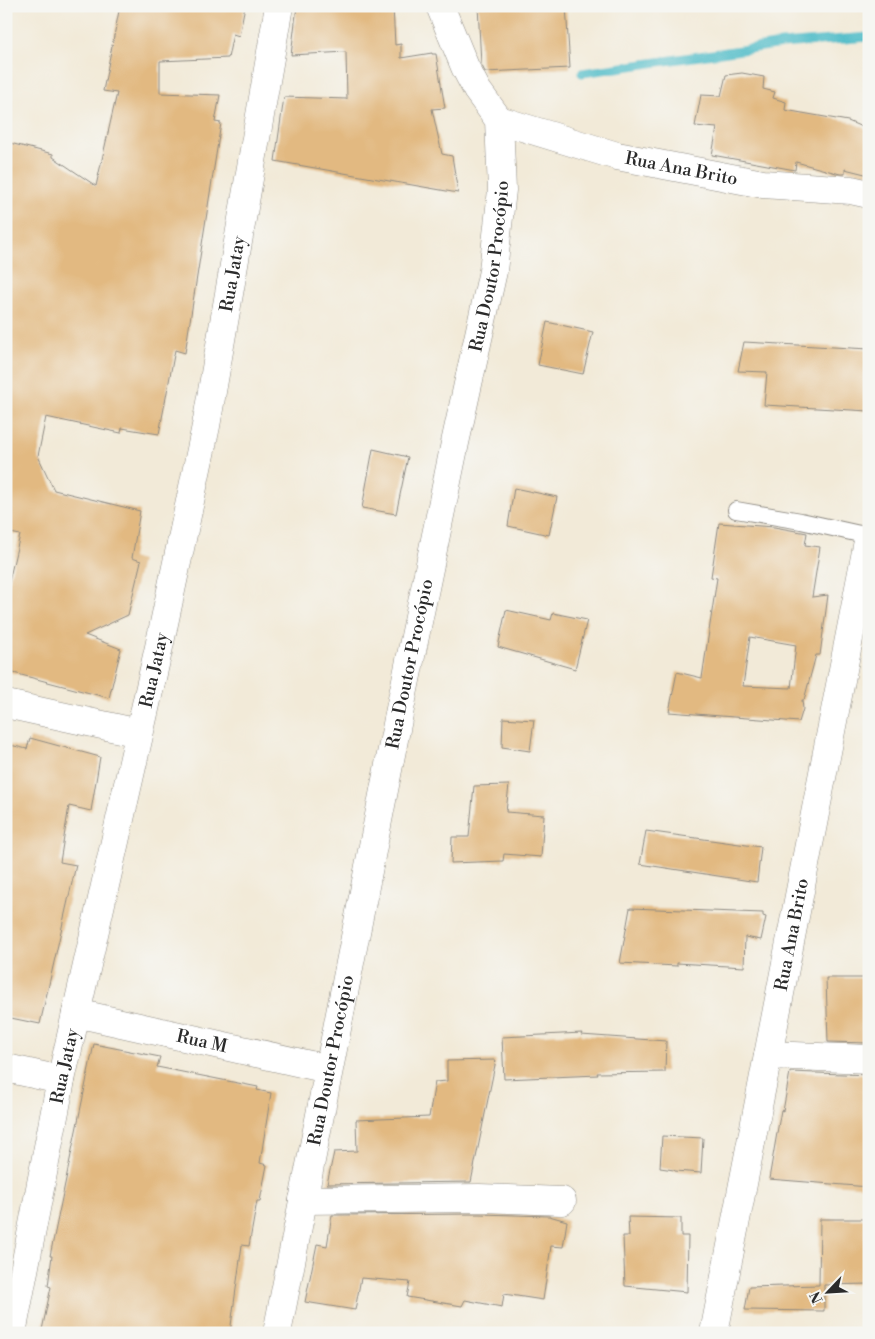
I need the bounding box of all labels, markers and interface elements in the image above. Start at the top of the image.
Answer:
street label: Rua Ana Brito [623,146,740,190]
street label: Rua Doutor Procópio [464,180,514,354]
street label: Rua Jatay [215,234,250,314]
street label: Rua Doutor Procópio [381,577,438,751]
street label: Rua Jatay [134,630,173,710]
street label: Rua Ana Brito [769,876,814,993]
street label: Rua Doutor Procópio [303,973,359,1148]
street label: Rua M [174,1024,230,1058]
street label: Rua Jatay [45,1026,84,1106]
north arrow [802,1266,852,1316]
text: N [807,1288,828,1306]

